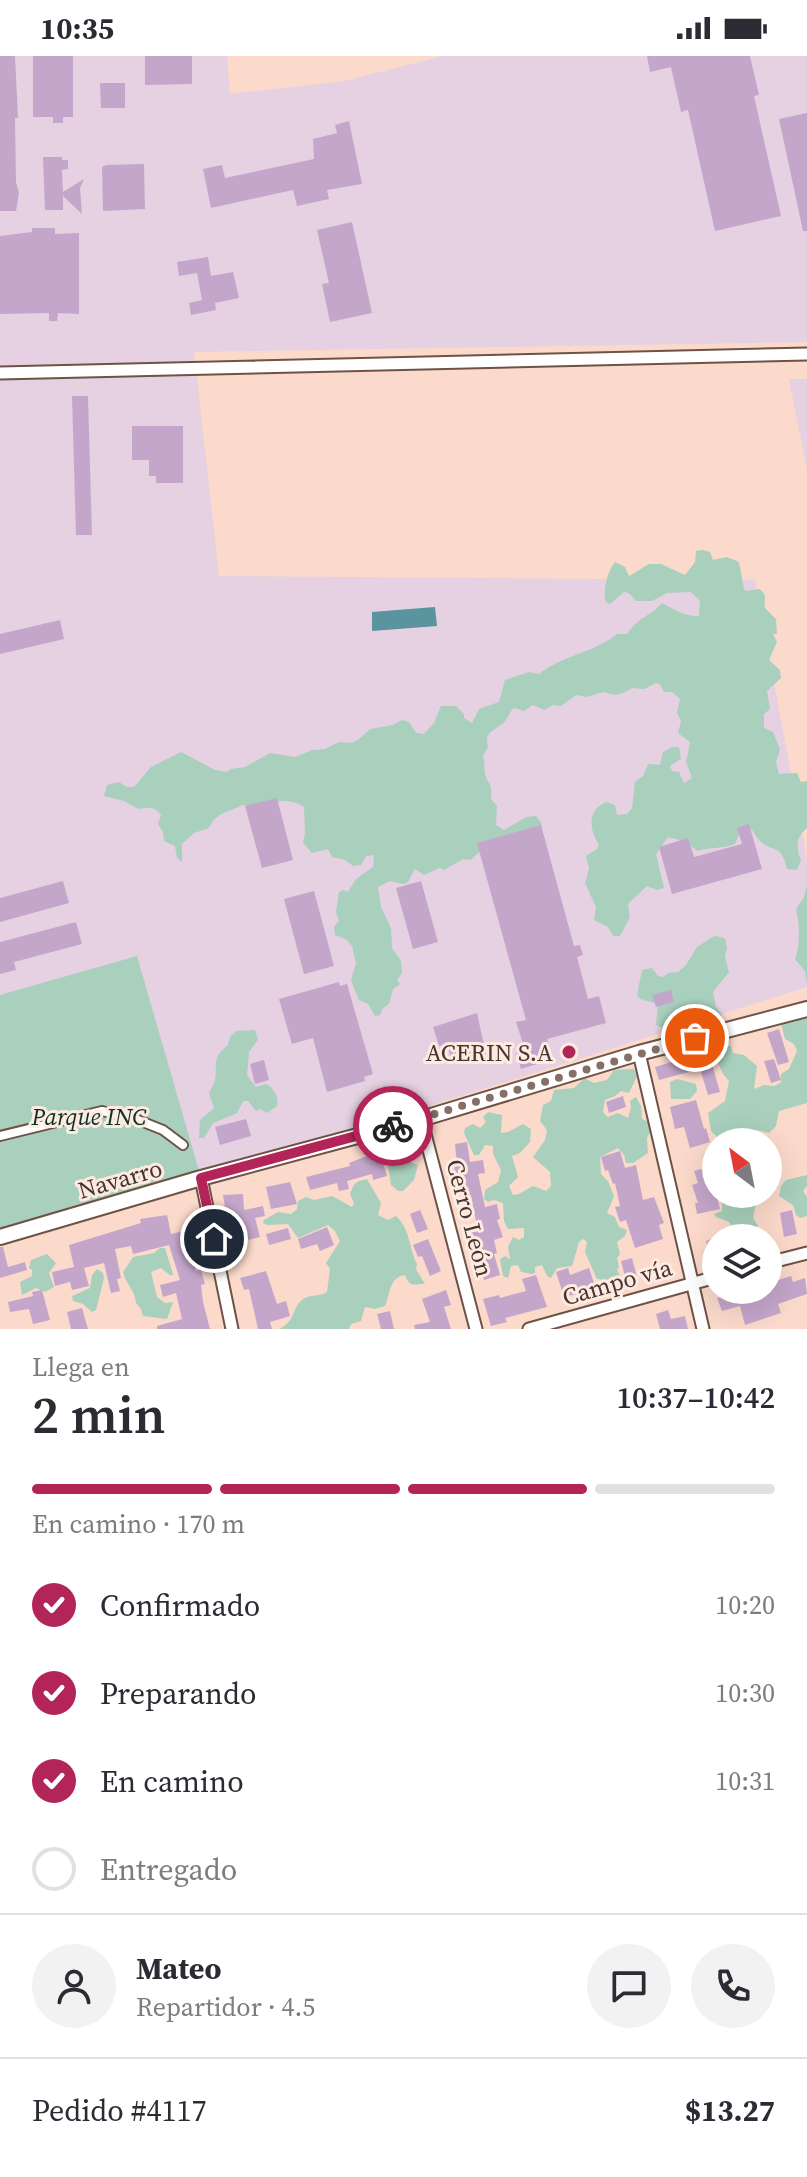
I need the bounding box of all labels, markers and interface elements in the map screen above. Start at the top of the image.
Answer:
text: 10:35 [40,8,114,49]
pin [661,1004,729,1072]
icon: bag [673,1016,717,1060]
place label: ACERIN S.A [426,1036,553,1069]
marker: ACERIN S.A [560,1043,578,1061]
courier [353,1086,433,1166]
park label: Parque INC [30,1100,147,1133]
icon: bike [371,1104,415,1148]
north arrow [702,1128,782,1208]
map controls [702,1128,782,1304]
street label: Navarro [74,1151,166,1207]
street label: Cerro León [438,1156,502,1280]
pin [180,1205,248,1273]
icon: home [192,1217,236,1261]
button: layers [702,1224,782,1304]
street label: Campo vía [558,1250,676,1313]
text: Llega en [32,1349,130,1385]
text: 10:37–10:42 [616,1377,775,1418]
text: 2 min [32,1379,165,1450]
text: En camino · 170 m [32,1506,245,1542]
icon: check [32,1583,76,1627]
text: Confirmado [100,1585,260,1626]
text: 10:20 [715,1587,775,1623]
icon: check [32,1671,76,1715]
text: Preparando [100,1673,257,1714]
text: 10:30 [715,1675,775,1711]
icon: check [32,1759,76,1803]
text: En camino [100,1761,244,1802]
text: 10:31 [715,1763,775,1799]
text: Entregado [100,1849,237,1890]
button: person [32,1944,116,2028]
button: chat [587,1944,671,2028]
button: phone [691,1944,775,2028]
text: Mateo [136,1948,221,1989]
text: Repartidor · 4.5 [136,1989,315,2025]
text: Pedido #4117 [32,2090,207,2131]
text: $13.27 [685,2090,775,2131]

